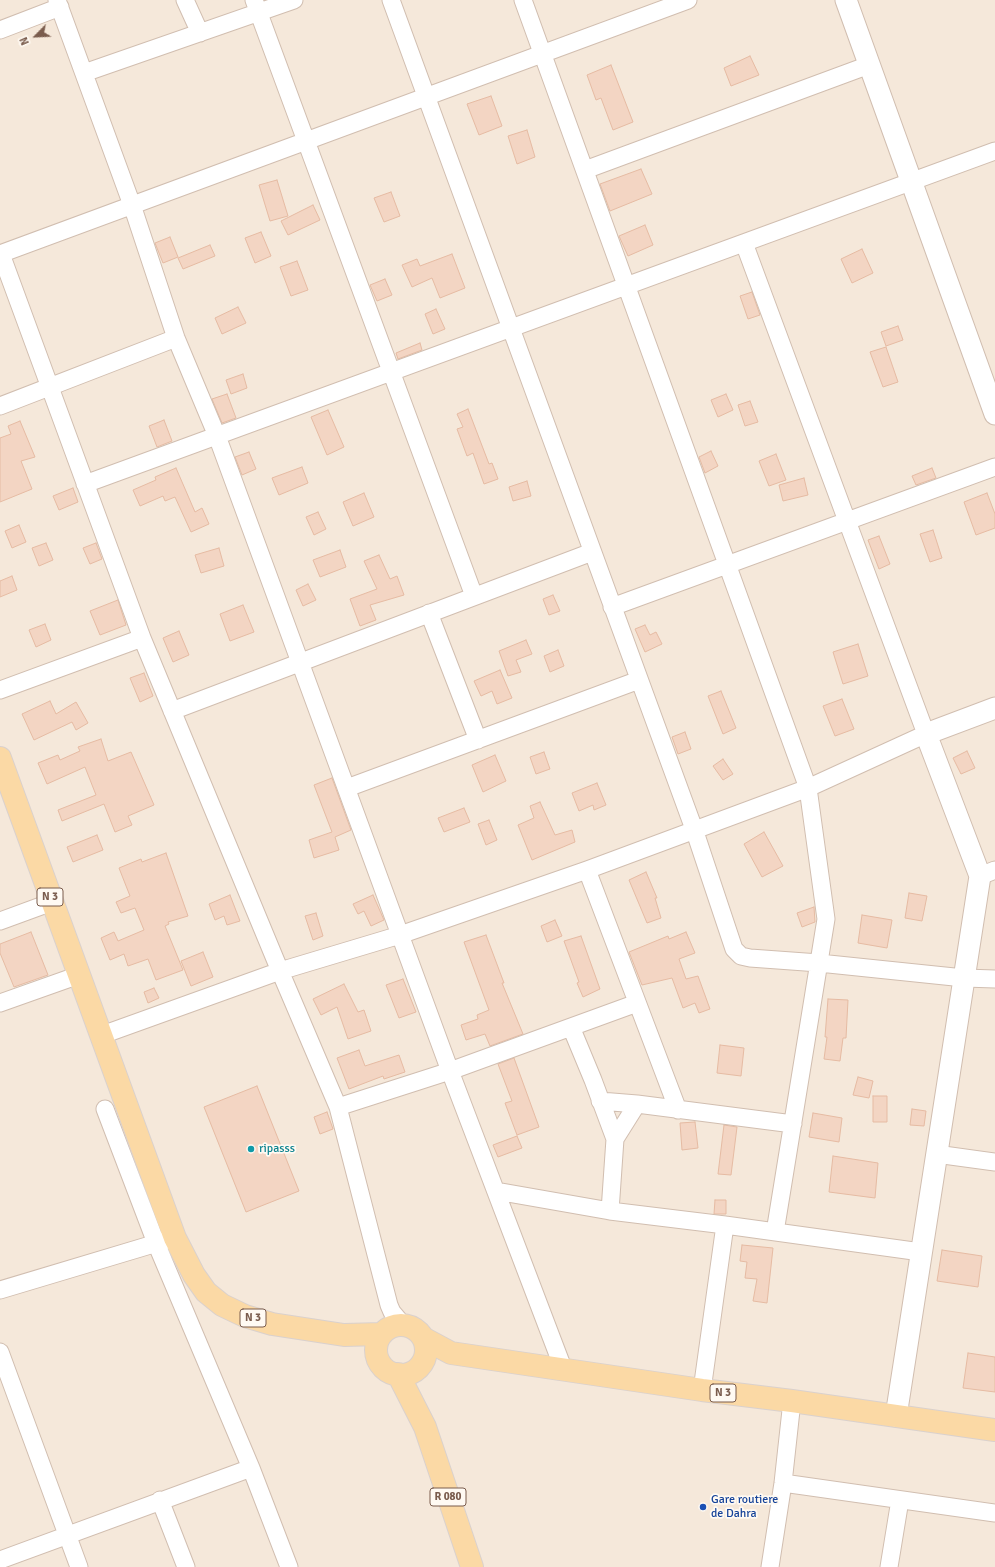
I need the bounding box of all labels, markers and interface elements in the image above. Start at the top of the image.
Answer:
north arrow [16,16,56,56]
text: N [17,35,32,47]
road number: N 3 [37,888,63,906]
place label: ripasss [259,1142,295,1156]
marker: ripasss [246,1144,256,1154]
road number: N 3 [240,1309,266,1327]
road number: N 3 [710,1384,736,1402]
road number: R 080 [430,1488,466,1506]
place label: Gare routiere de Dahra [711,1493,778,1521]
marker: Gare routiere de Dahra [698,1502,708,1512]

